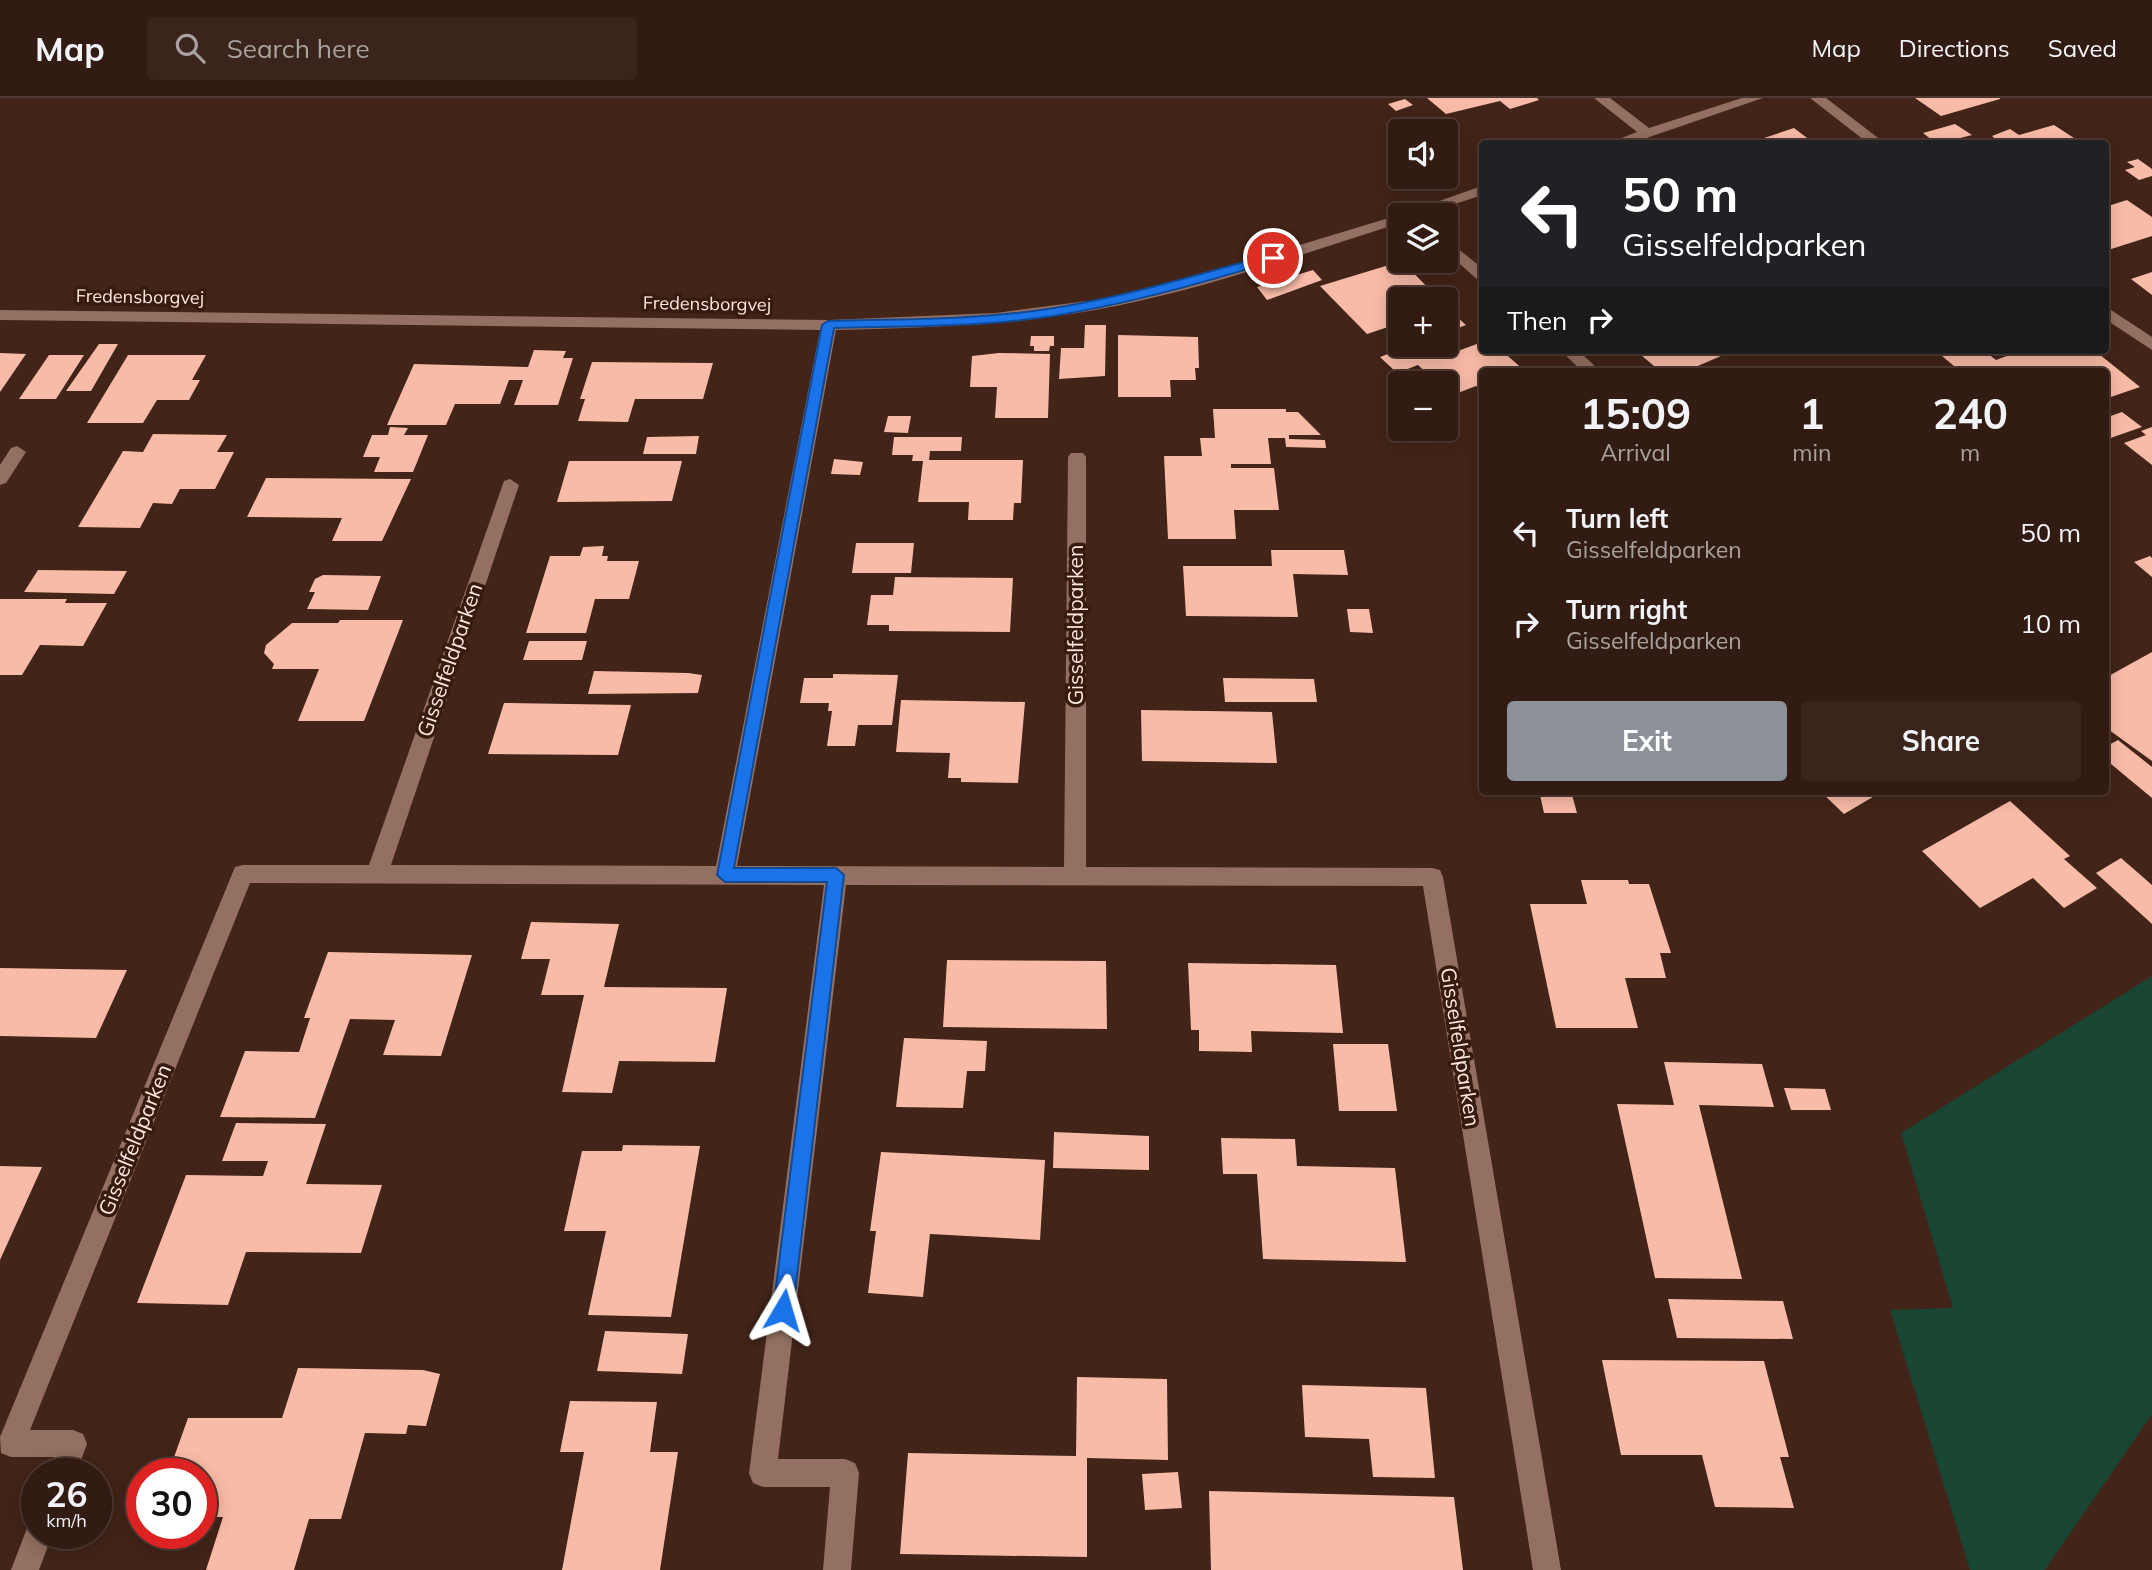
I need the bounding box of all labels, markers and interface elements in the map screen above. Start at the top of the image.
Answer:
search box [147,17,637,80]
text: Map [35,28,105,69]
icon: search [171,29,209,67]
text: Search here [227,32,370,65]
text: Map [1811,33,1861,63]
text: Directions [1899,33,2010,63]
text: Saved [2048,33,2117,63]
map controls [1388,119,1458,441]
button: sound [1388,119,1458,189]
text: 50 m [1622,163,1738,224]
icon: left [1507,168,1598,259]
button: layers [1388,203,1458,273]
text: Gisselfeldparken [1622,224,1867,264]
pin [1243,228,1303,288]
icon: arrive [1254,239,1292,277]
street label: Fredensborgvej [76,284,204,309]
button: + [1388,287,1458,357]
street label: Fredensborgvej [643,291,771,316]
icon: right [1581,301,1619,339]
text: Then [1507,304,1567,337]
button: − [1388,371,1458,441]
text: 15:09 [1580,387,1691,440]
text: 1 [1799,387,1824,440]
text: 240 [1932,387,2008,440]
text: Arrival [1600,438,1671,467]
text: min [1792,438,1831,467]
text: m [1960,438,1980,467]
text: Turn left [1566,502,1668,535]
icon: left [1507,514,1545,552]
text: 50 m [2020,516,2081,549]
text: Gisselfeldparken [1566,535,1742,564]
street label: Gisselfeldparken [1062,545,1088,705]
street label: Gisselfeldparken [411,580,487,740]
text: Turn right [1566,593,1687,626]
icon: right [1507,605,1545,643]
text: 10 m [2020,607,2081,640]
text: Gisselfeldparken [1566,626,1742,655]
button: Exit [1507,701,1787,781]
button: Share [1801,701,2081,781]
street label: Gisselfeldparken [1436,966,1486,1128]
street label: Gisselfeldparken [92,1060,176,1219]
position arrow [746,1273,820,1347]
speed limit sign: 30 [126,1458,217,1549]
text: 26 [45,1472,88,1516]
text: km/h [46,1509,87,1532]

